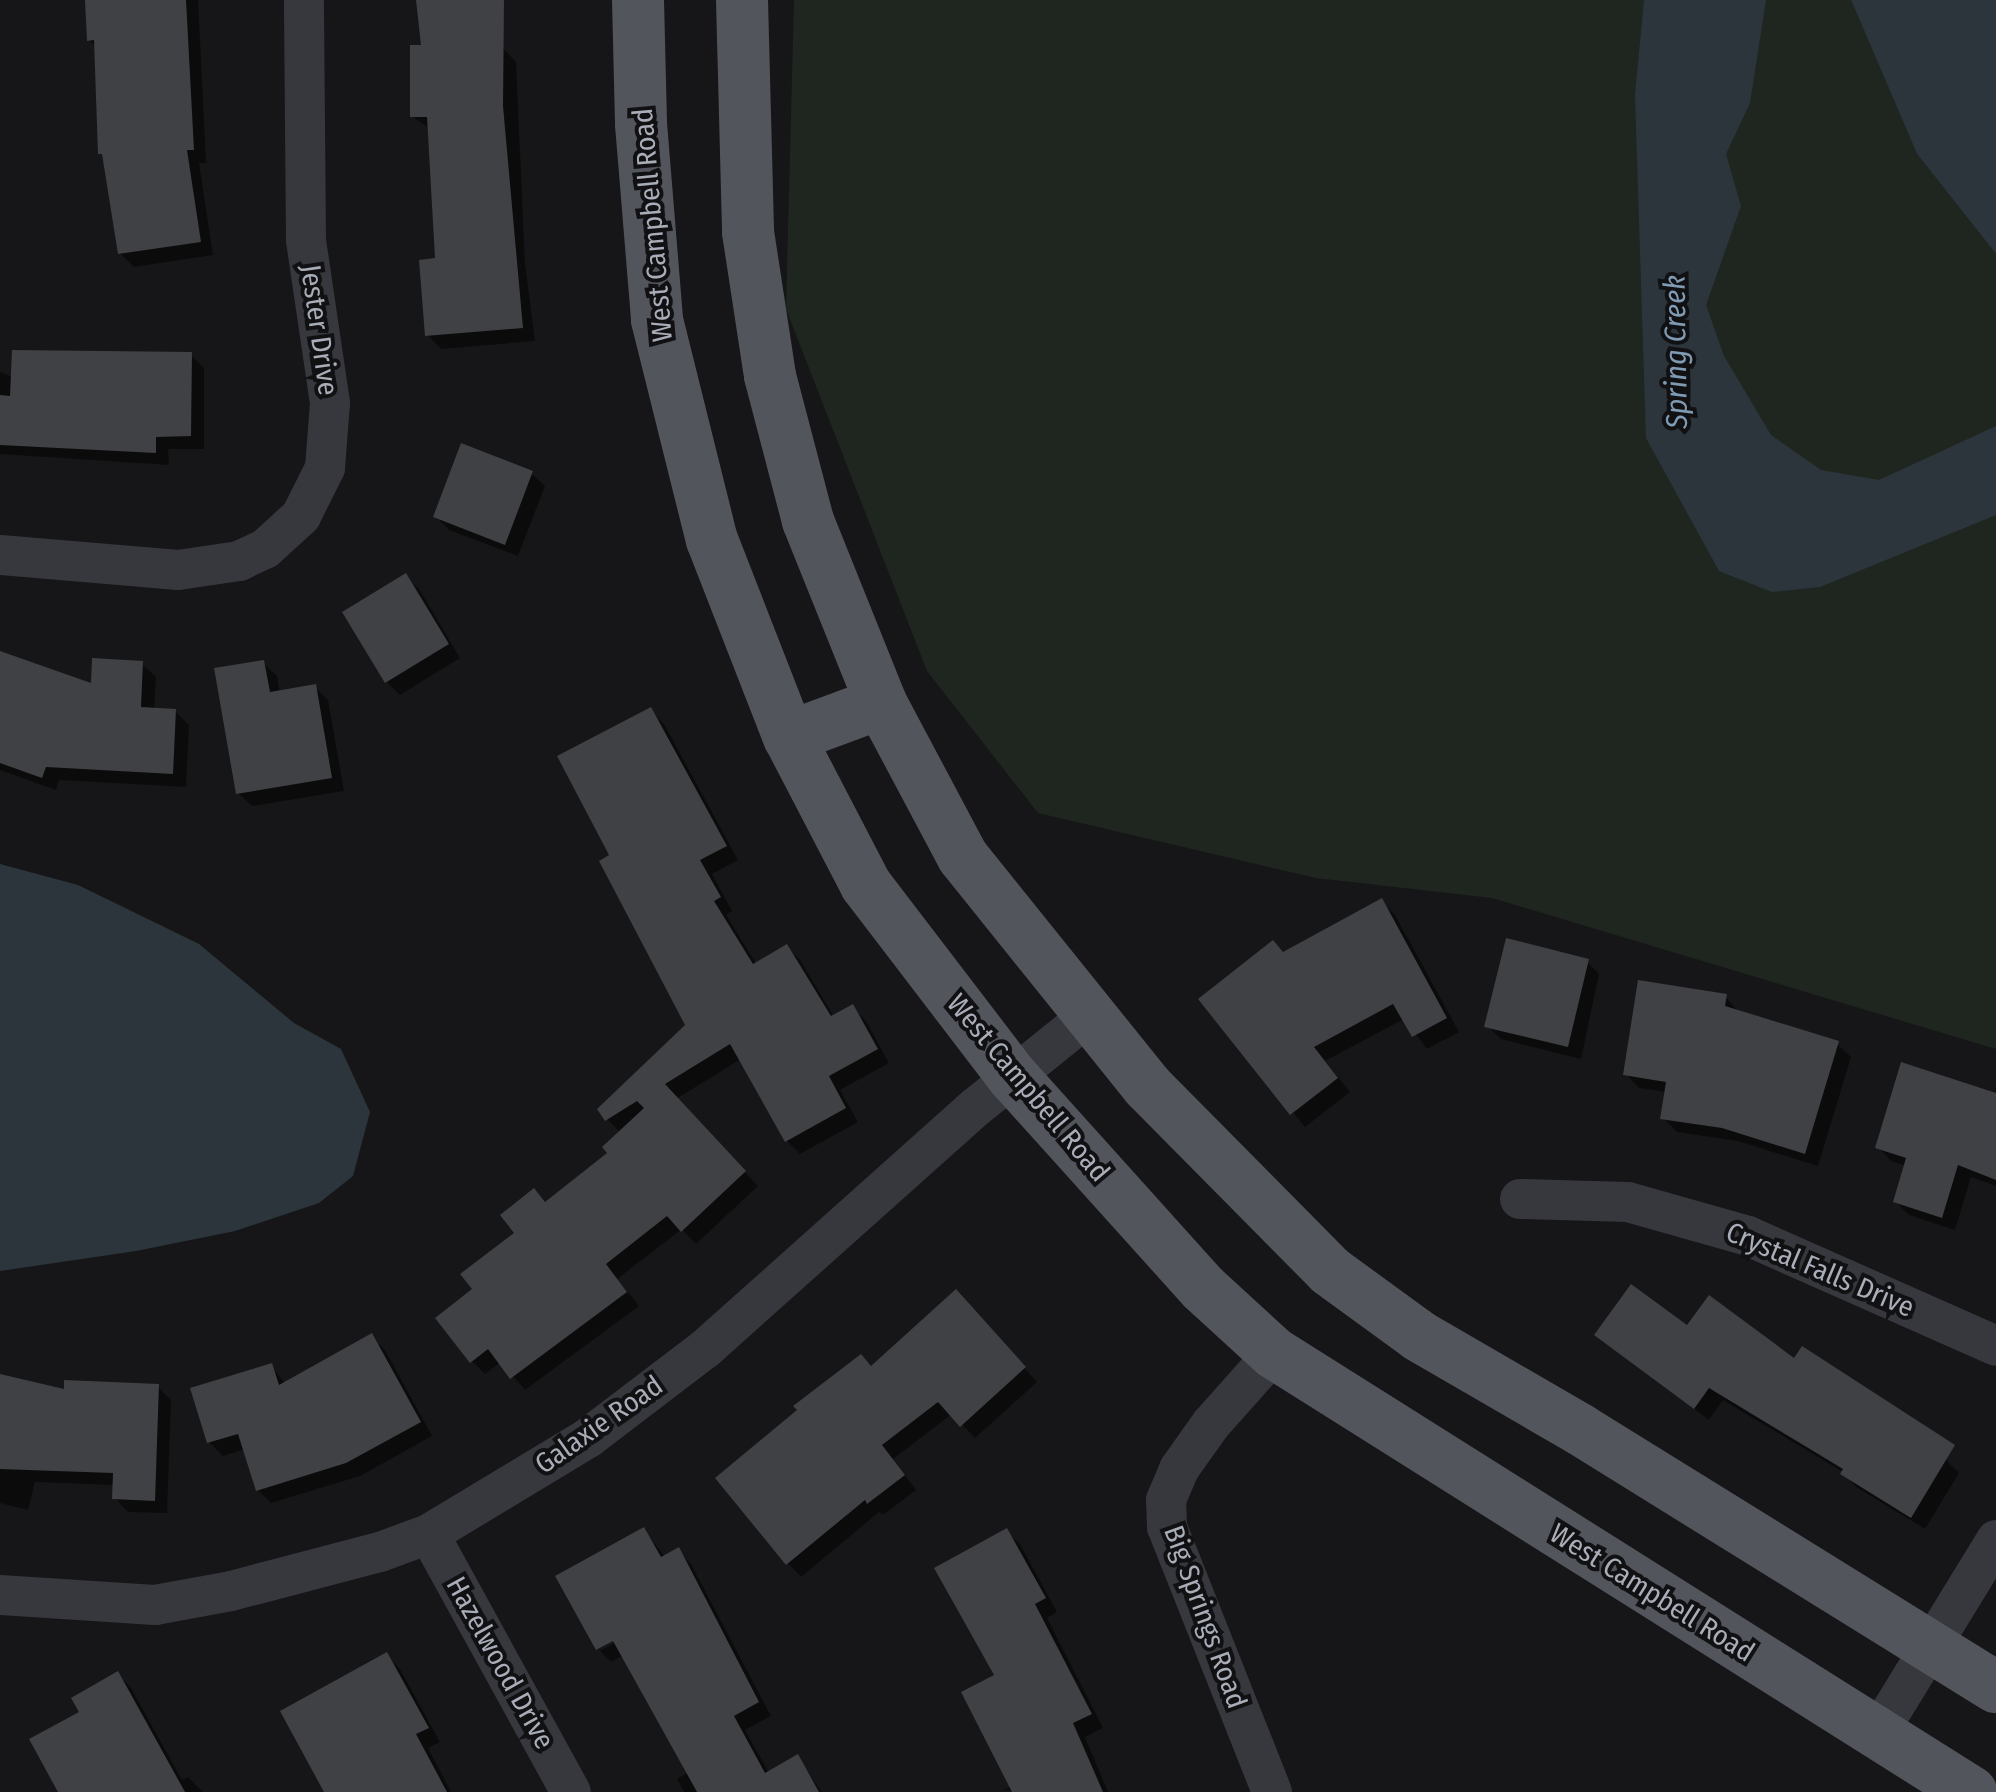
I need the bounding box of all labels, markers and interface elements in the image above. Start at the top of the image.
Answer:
street label: West Campbell Road [626,107,680,343]
street label: Jester Drive [293,262,345,398]
water label: Spring Creek [1657,275,1695,429]
street label: West Campbell Road [940,987,1116,1189]
street label: Crystal Falls Drive [1721,1215,1919,1325]
street label: Galaxie Road [529,1369,669,1481]
street label: West Campbell Road [1544,1517,1760,1669]
street label: Big Springs Road [1156,1521,1254,1713]
street label: Hazelwood Drive [439,1571,561,1755]

